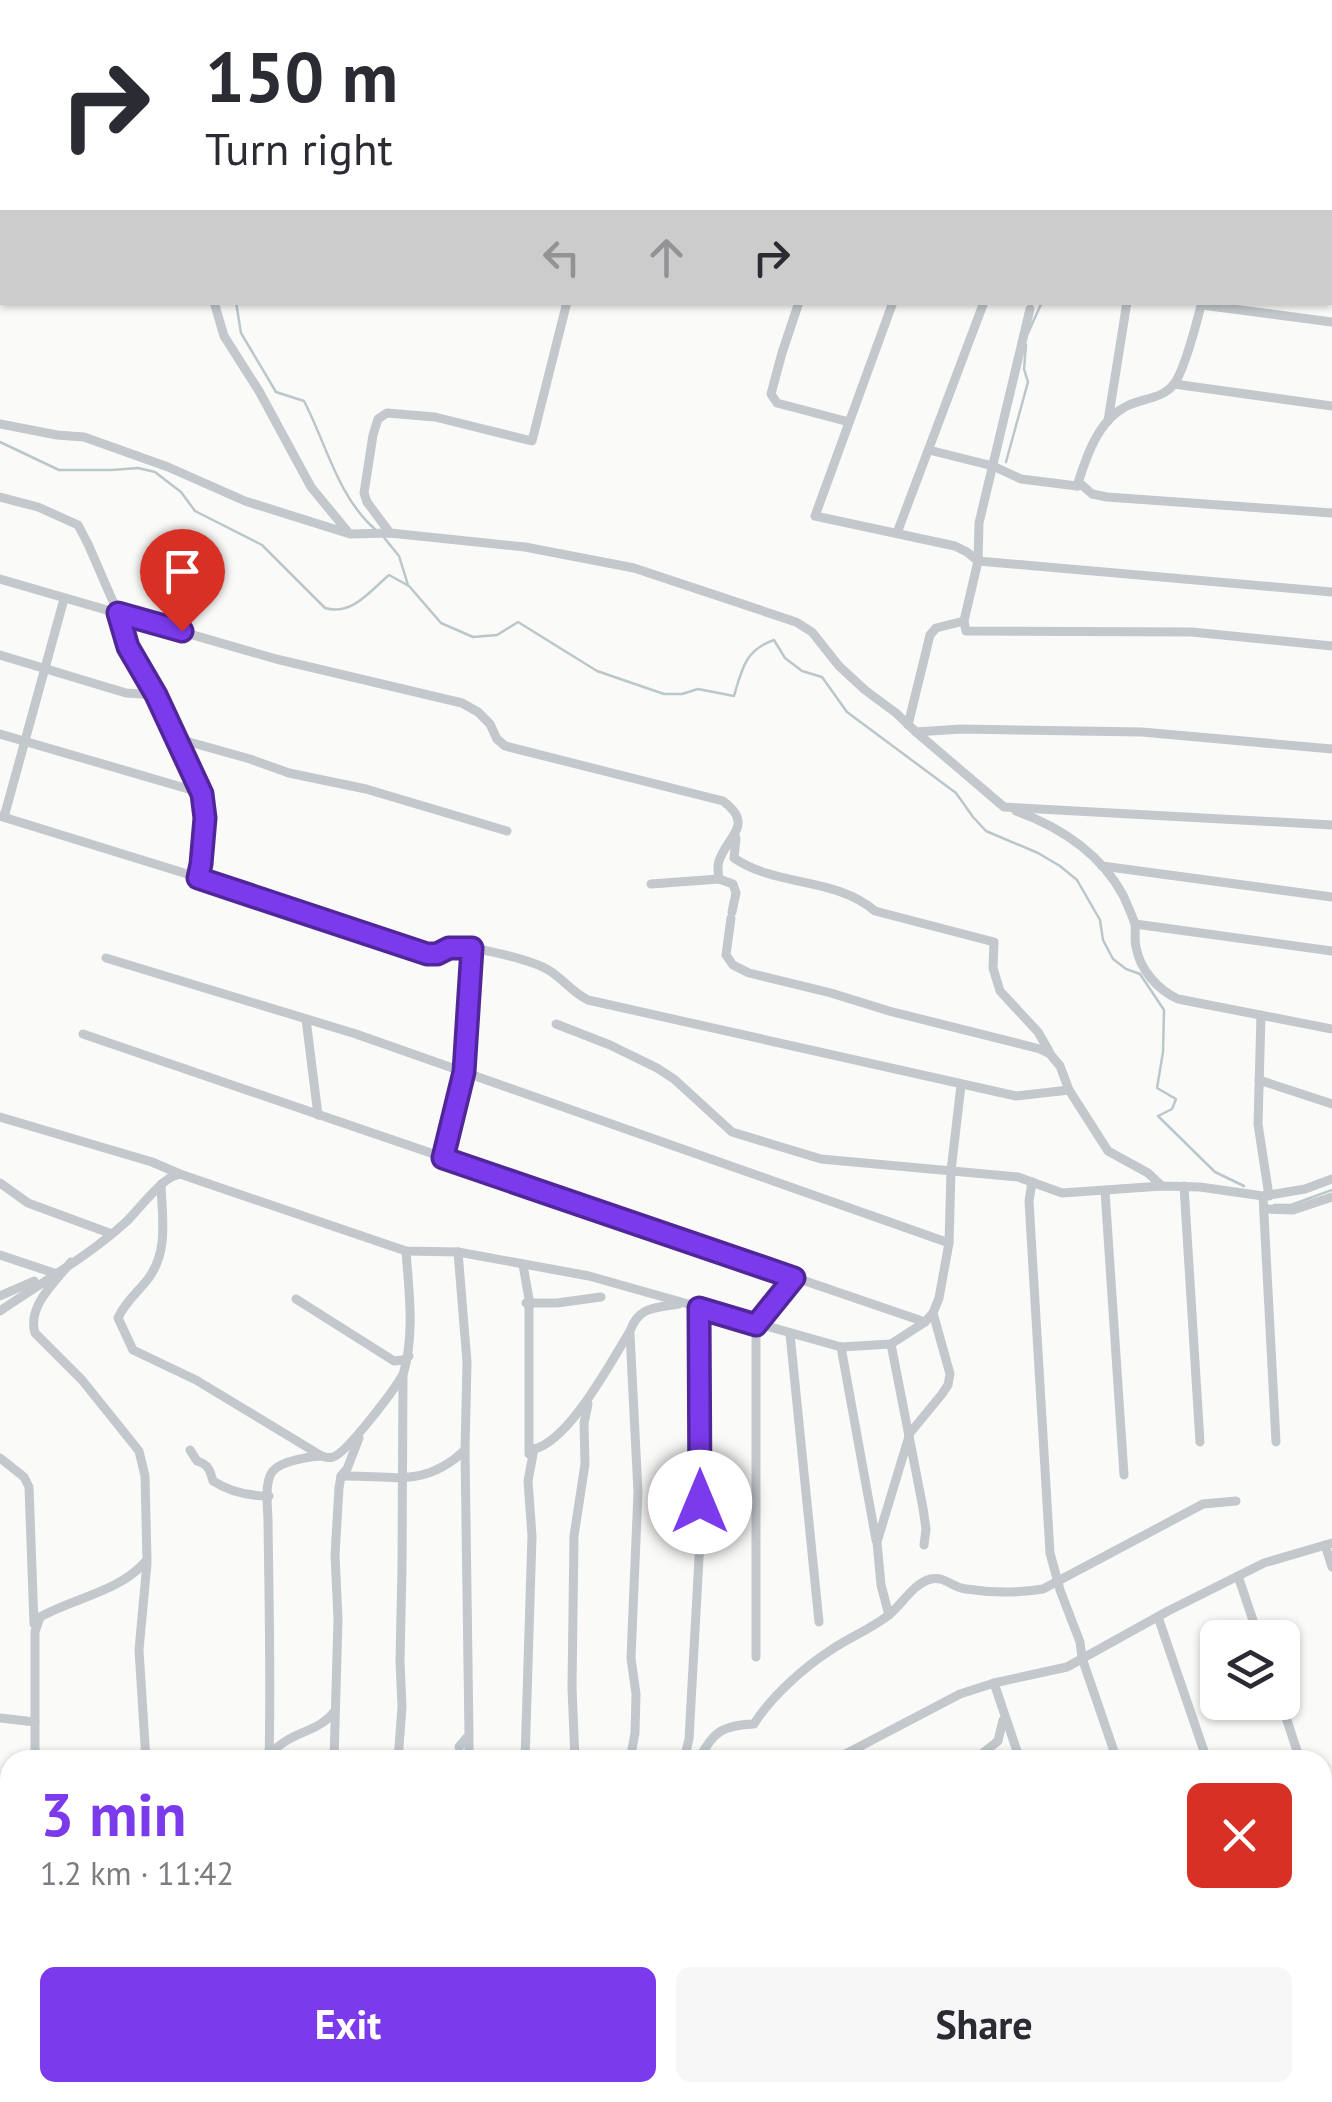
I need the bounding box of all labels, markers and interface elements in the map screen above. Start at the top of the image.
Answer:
text: 150 m [205,31,398,121]
icon: right [40,40,170,170]
text: Turn right [205,119,393,177]
icon: left [534,230,589,285]
icon: ahead [639,230,694,285]
icon: right [744,230,799,285]
pin [140,529,225,632]
icon: arrive [155,544,210,599]
position arrow [648,1450,752,1554]
map controls [1200,1620,1300,1720]
button: layers [1200,1620,1300,1720]
text: 3 min [40,1775,186,1853]
button: close [1187,1783,1292,1888]
text: 1.2 km · 11:42 [40,1852,234,1894]
button: Exit [40,1967,656,2082]
button: Share [676,1967,1292,2082]

